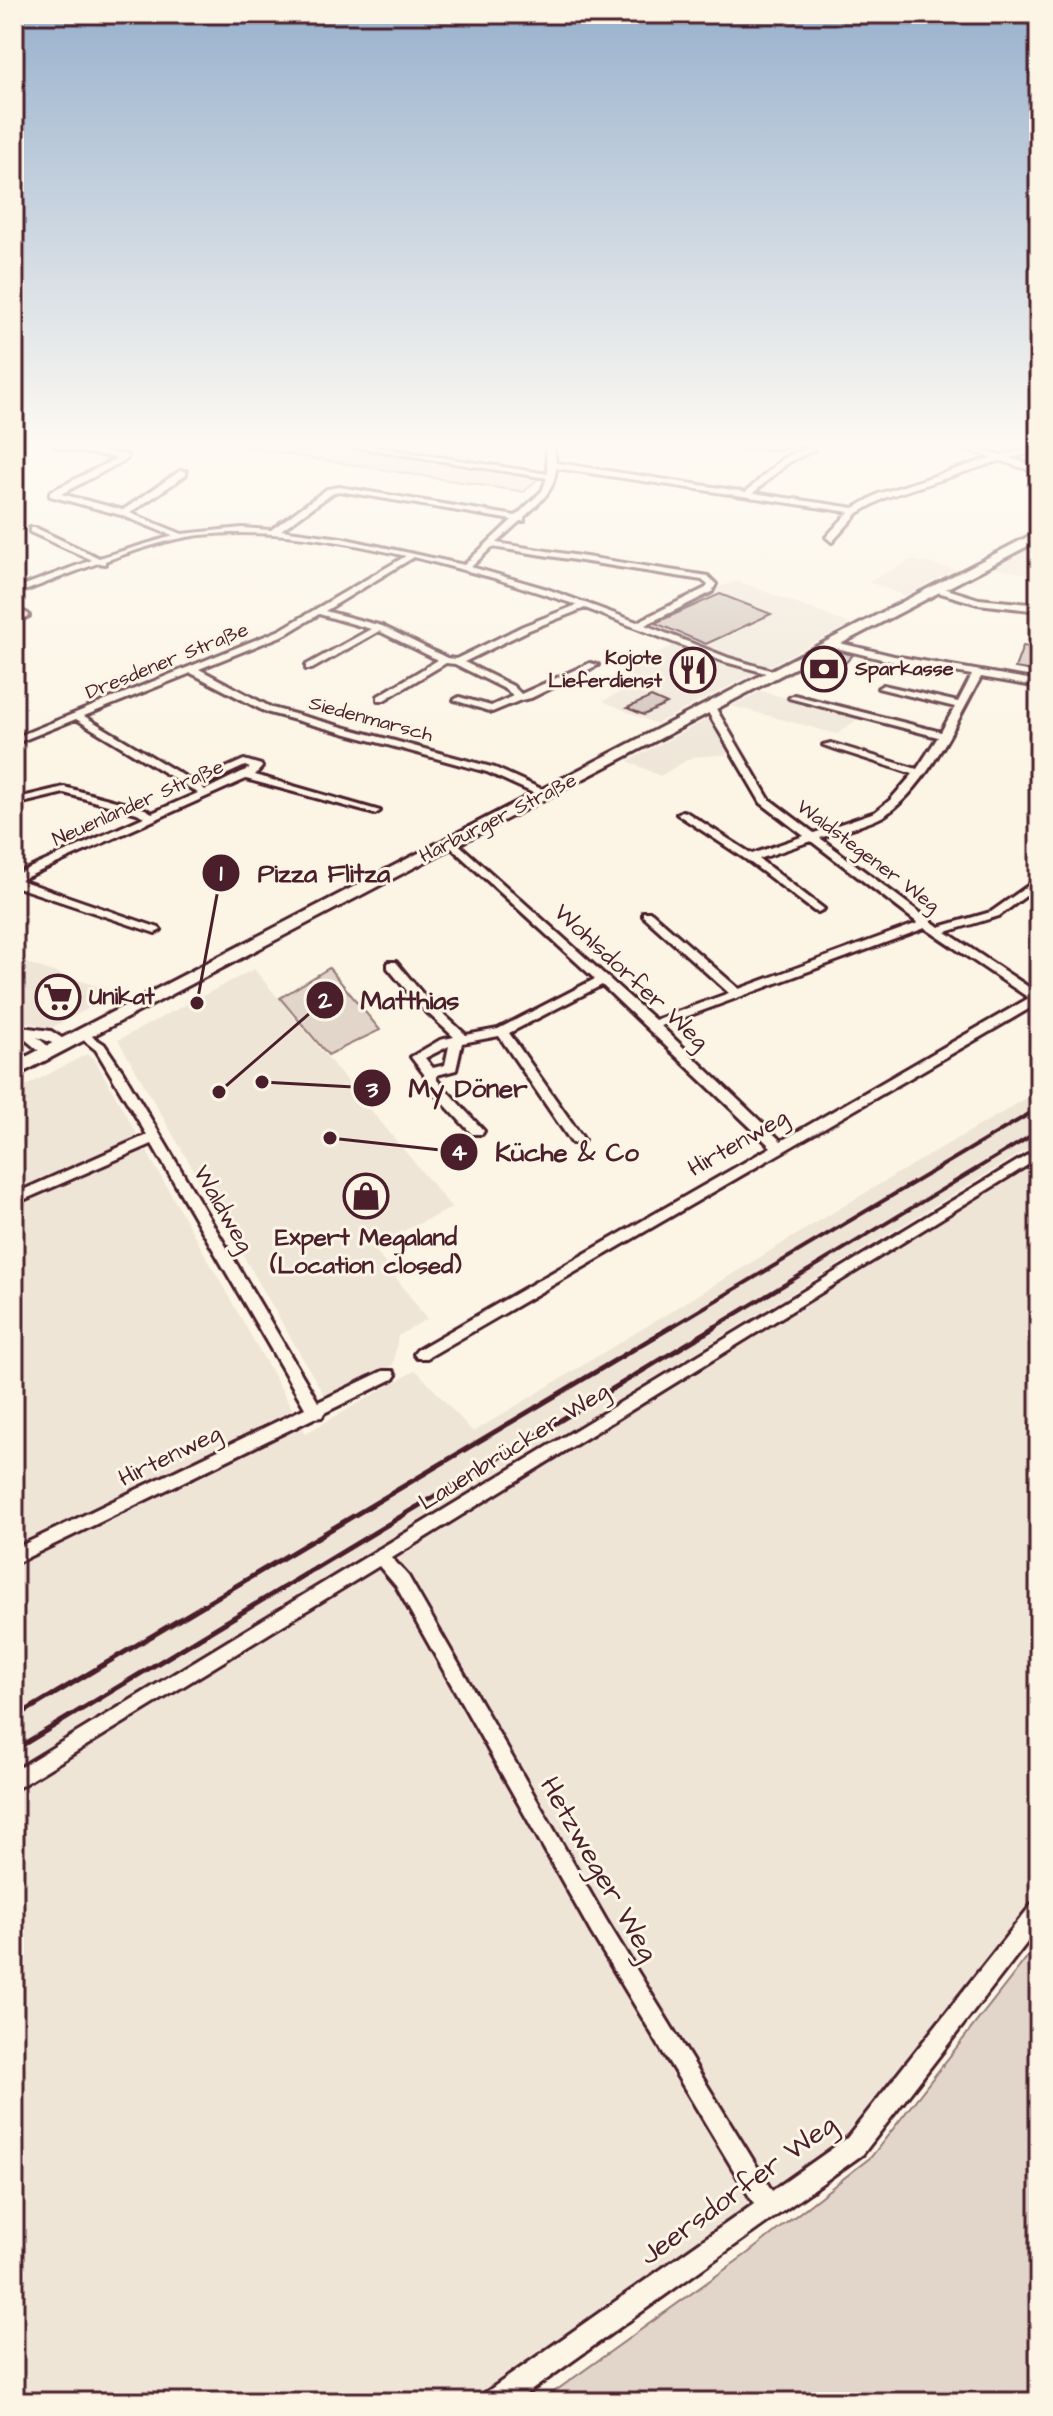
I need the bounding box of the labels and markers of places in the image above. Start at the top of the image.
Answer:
place label: Kojote Lieferdienst [548,644,663,695]
bank icon: Sparkasse [800,645,848,693]
restaurant icon: Kojote Lieferdienst [669,646,717,694]
place label: Sparkasse [854,655,954,683]
callout: Pizza Flitza [201,848,406,898]
supermarket icon: Unikat [34,973,82,1021]
callout: Matthias [305,975,476,1025]
place label: Unikat [89,980,155,1014]
callout: My Döner [352,1063,543,1113]
callout: Küche & Co [439,1127,655,1177]
shop icon: Expert Megaland (Location closed) [342,1172,390,1220]
place label: Expert Megaland (Location closed) [269,1221,462,1283]

